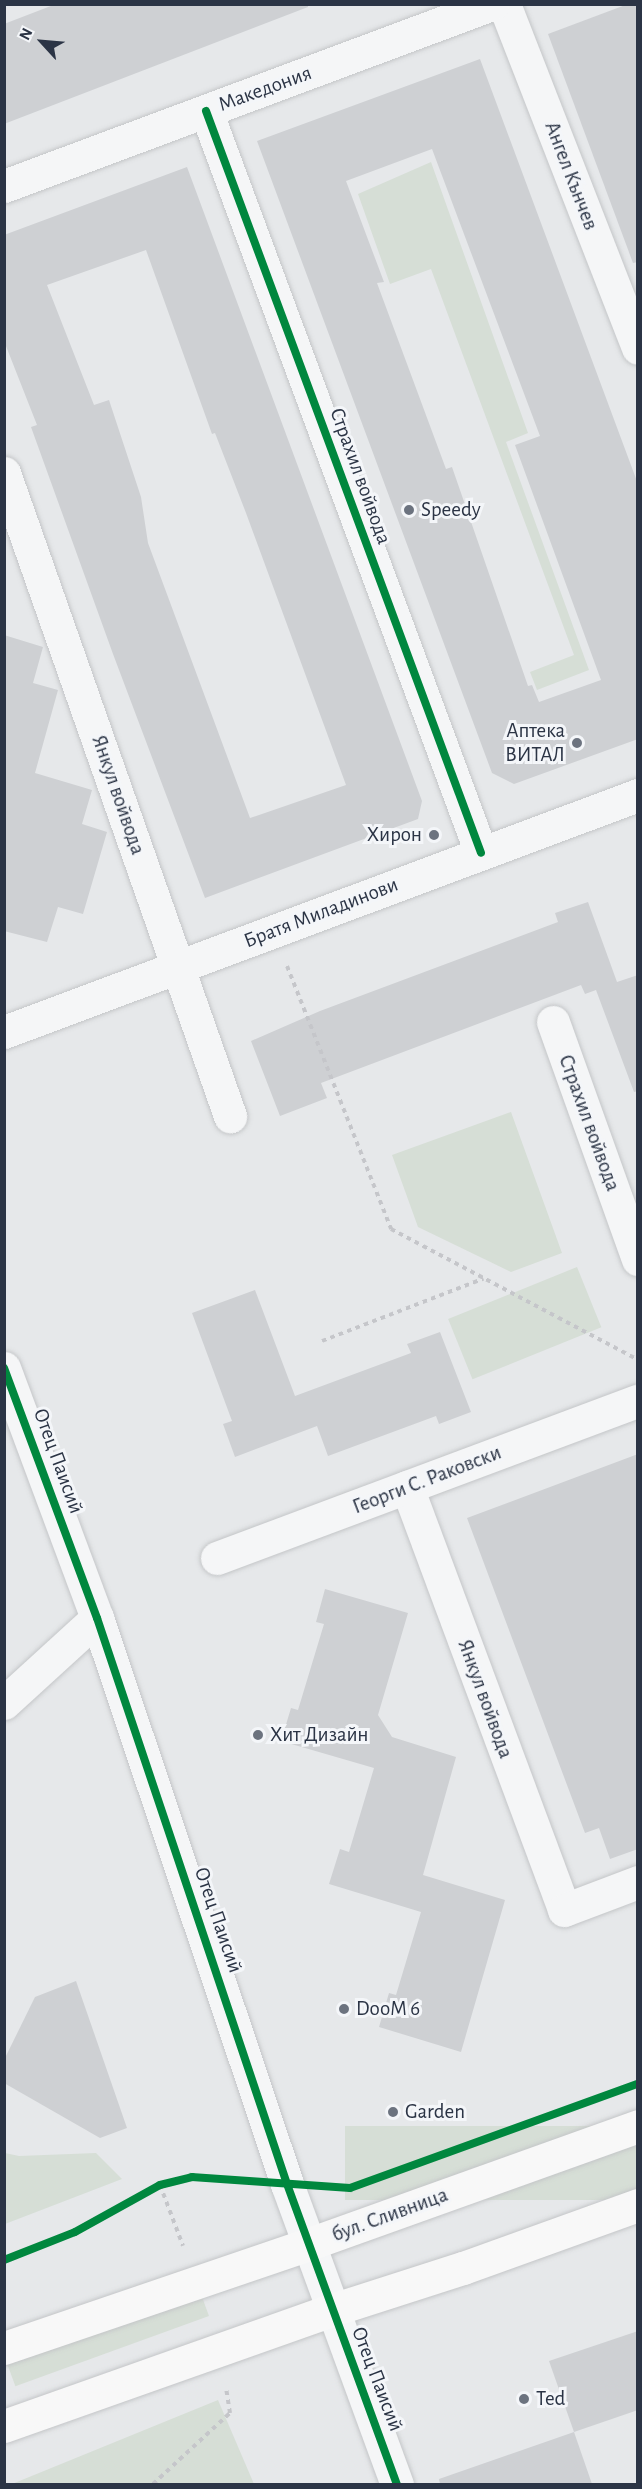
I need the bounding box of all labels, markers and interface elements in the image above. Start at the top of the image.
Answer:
north arrow [12,12,72,72]
text: N [16,26,35,43]
street label: Македония [215,60,315,118]
street label: Ангел Кънчев [539,118,603,234]
street label: Страхил войвода [324,404,396,548]
place label: Speedy [421,497,481,523]
marker: Speedy [402,503,416,517]
place label: Аптека ВИТАЛ [505,718,565,768]
street label: Янкул войвода [86,732,150,858]
marker: Аптека ВИТАЛ [570,736,584,750]
place label: Хирон [367,822,422,848]
marker: Хирон [427,828,441,842]
street label: Братя Миладинови [240,872,402,954]
street label: Страхил войвода [553,1051,625,1195]
street label: Отец Паисий [27,1405,89,1517]
street label: Георги С. Раковски [349,1440,505,1520]
street label: Янкул войвода [452,1636,518,1762]
place label: Хит Дизайн [270,1722,369,1748]
marker: Хит Дизайн [251,1728,265,1742]
street label: Отец Паисий [188,1864,248,1976]
place label: DooM 6 [356,1996,420,2022]
marker: DooM 6 [337,2002,351,2016]
place label: Garden [405,2099,465,2125]
marker: Garden [386,2105,400,2119]
street label: бул. Сливница [329,2182,451,2248]
street label: Отец Паисий [345,2323,409,2435]
place label: Ted [536,2386,565,2412]
marker: Ted [517,2392,531,2406]

